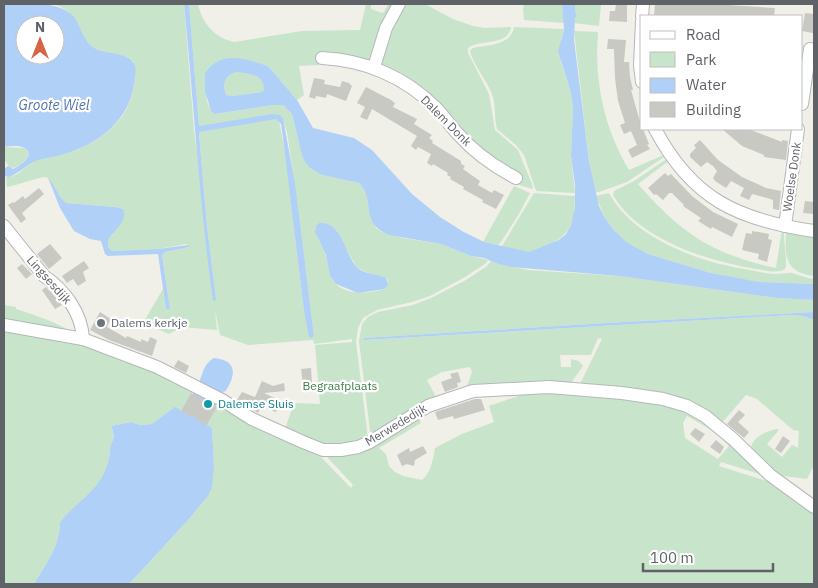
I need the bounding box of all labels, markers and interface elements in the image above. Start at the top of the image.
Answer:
north arrow [15,15,65,65]
legend [640,15,803,130]
text: N [35,18,45,36]
text: Road [686,25,721,44]
text: Park [686,50,716,69]
text: Water [686,75,727,94]
street label: Dalem Donk [418,92,475,150]
water label: Groote Wiel [18,96,90,114]
text: Building [686,100,741,119]
street label: Woelse Donk [779,140,804,213]
street label: Lingsesdijk [24,252,75,307]
place label: Dalems kerkje [111,315,188,330]
marker: Dalems kerkje [95,317,107,329]
park label: Begraafplaats [303,378,378,393]
place label: Dalemse Sluis [218,396,294,411]
marker: Dalemse Sluis [202,398,214,410]
street label: Merwededijk [362,400,430,449]
scale bar [643,540,773,572]
text: 100 m [650,548,694,567]

